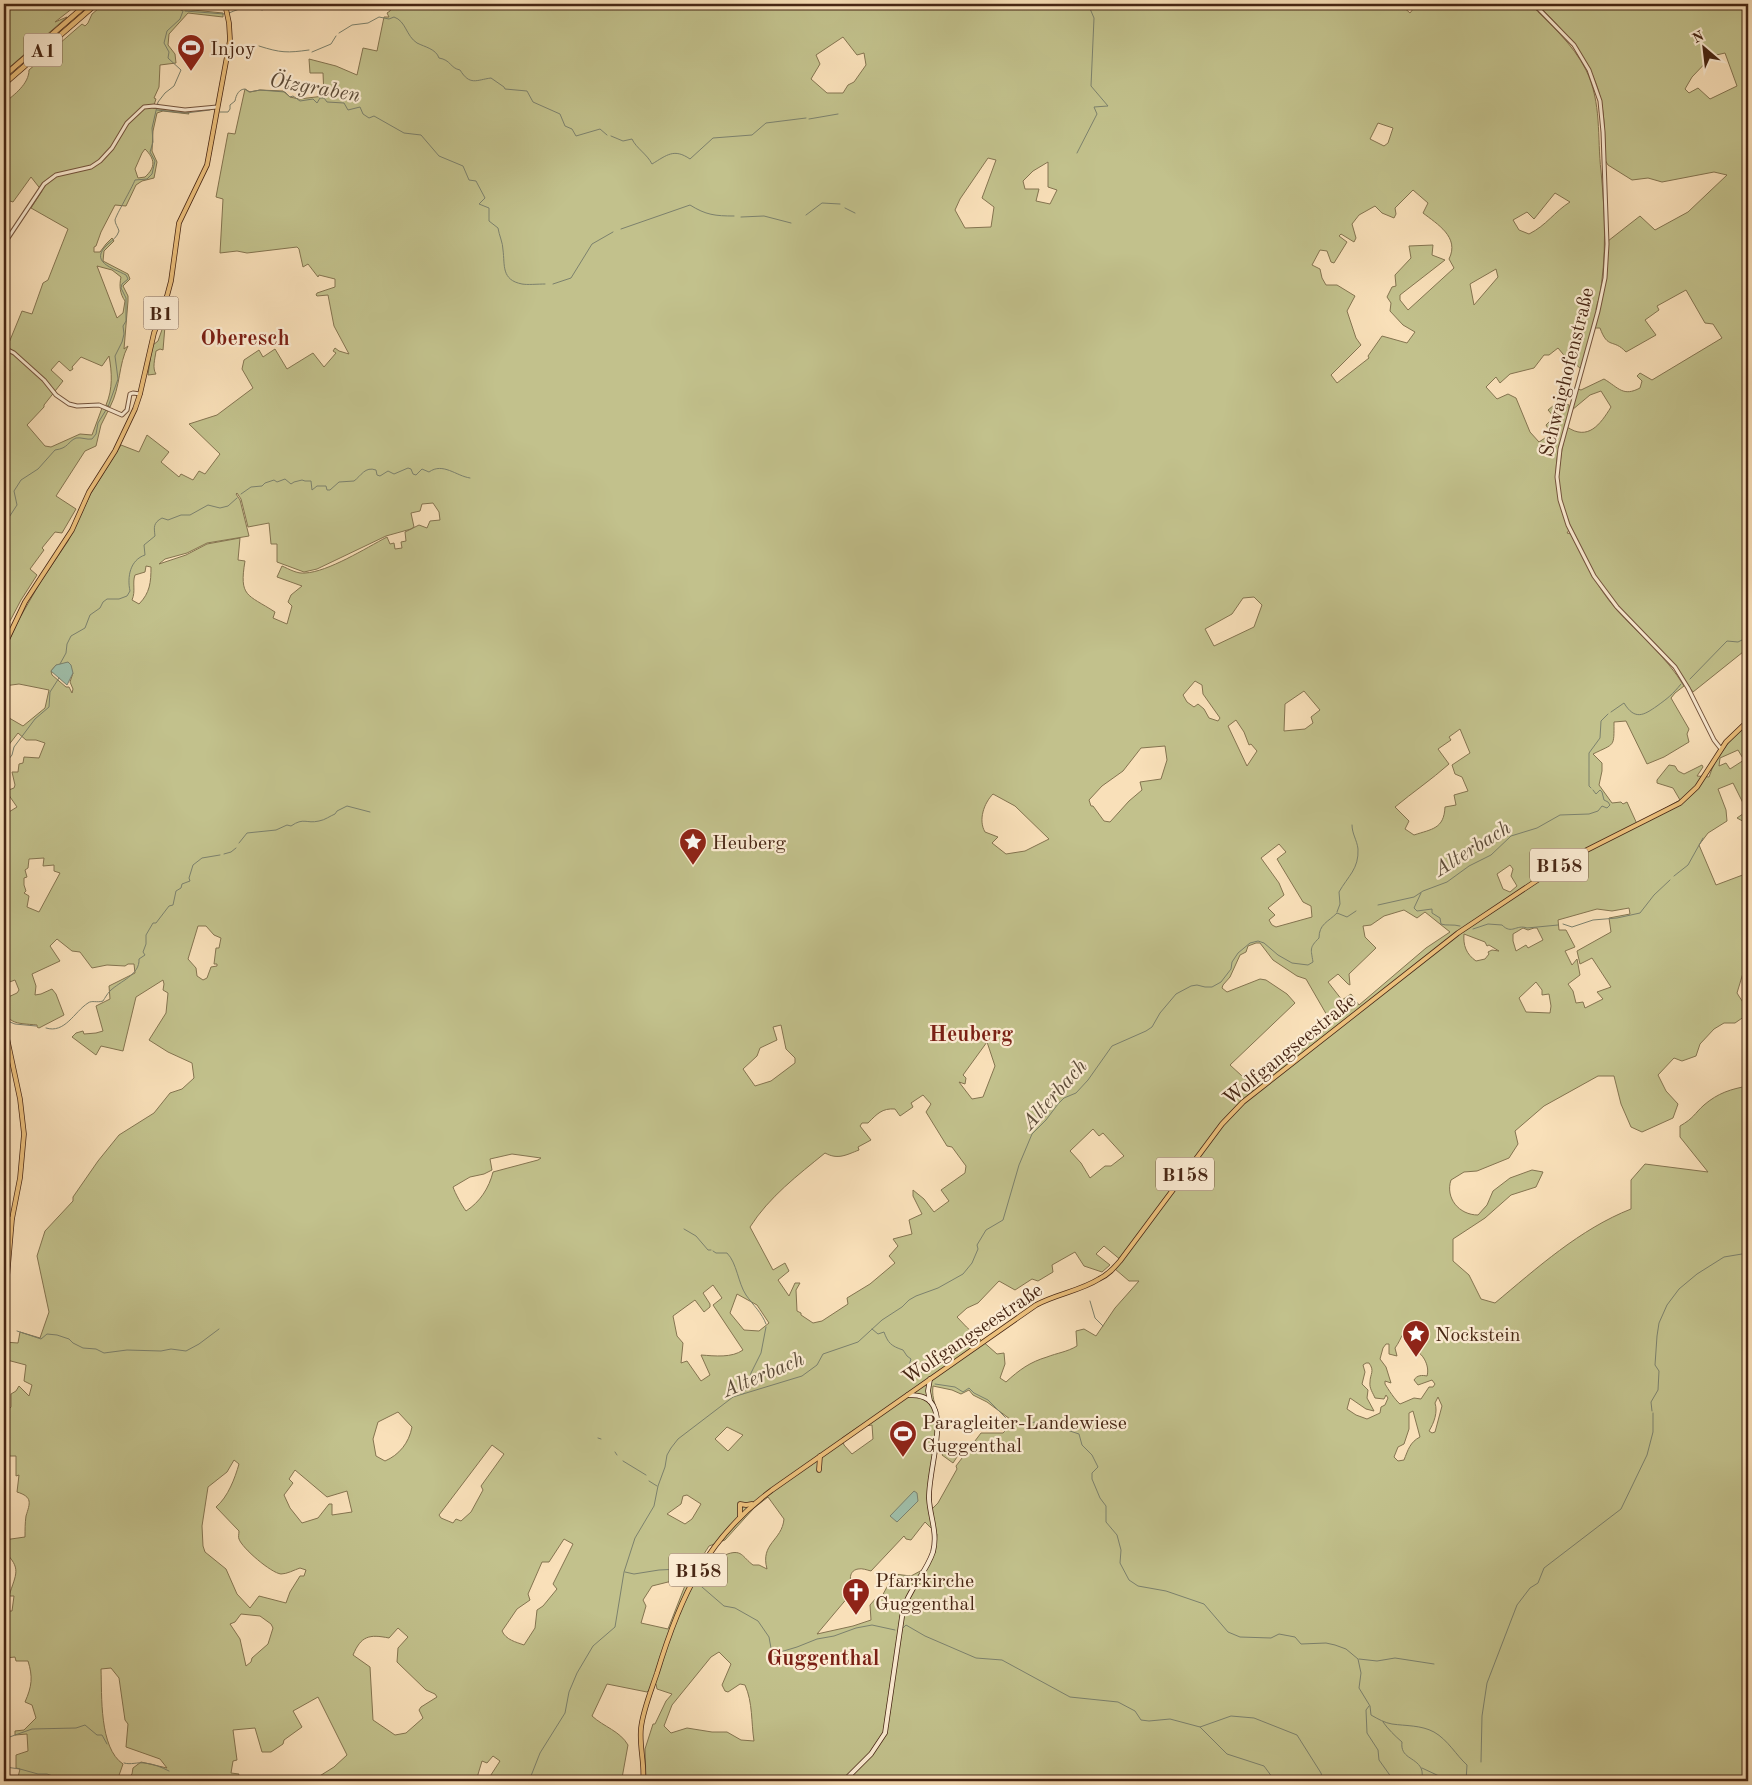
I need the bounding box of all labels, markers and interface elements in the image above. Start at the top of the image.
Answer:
north arrow [1680,22,1730,72]
text: N [1690,29,1707,46]
sports icon: Injoy [176,33,206,72]
road number: A1 [24,34,62,66]
place label: Injoy [210,40,256,60]
water label: Ötzgraben [268,65,363,107]
street label: Schwaighofenstraße [1537,286,1599,459]
road number: B1 [144,296,178,330]
district label: Oberesch [200,328,290,350]
water label: Alterbach [1430,817,1515,882]
place icon: Heuberg [678,827,708,866]
place label: Heuberg [712,834,786,854]
road number: B158 [1530,848,1588,882]
street label: Wolfgangseestraße [1220,991,1360,1110]
district label: Heuberg [929,1024,1013,1046]
water label: Alterbach [1018,1056,1092,1135]
road number: B158 [1156,1158,1214,1190]
street label: Wolfgangseestraße [899,1280,1047,1389]
place icon: Nockstein [1401,1319,1431,1358]
place label: Nockstein [1435,1326,1521,1346]
water label: Alterbach [719,1349,808,1402]
place label: Paragleiter-Landewiese Guggenthal [922,1414,1127,1457]
sports icon: Paragleiter-Landewiese Guggenthal [888,1419,918,1458]
road number: B158 [669,1554,727,1586]
place label: Pfarrkirche Guggenthal [875,1572,975,1615]
church icon: Pfarrkirche Guggenthal [841,1577,871,1616]
district label: Guggenthal [766,1648,880,1670]

